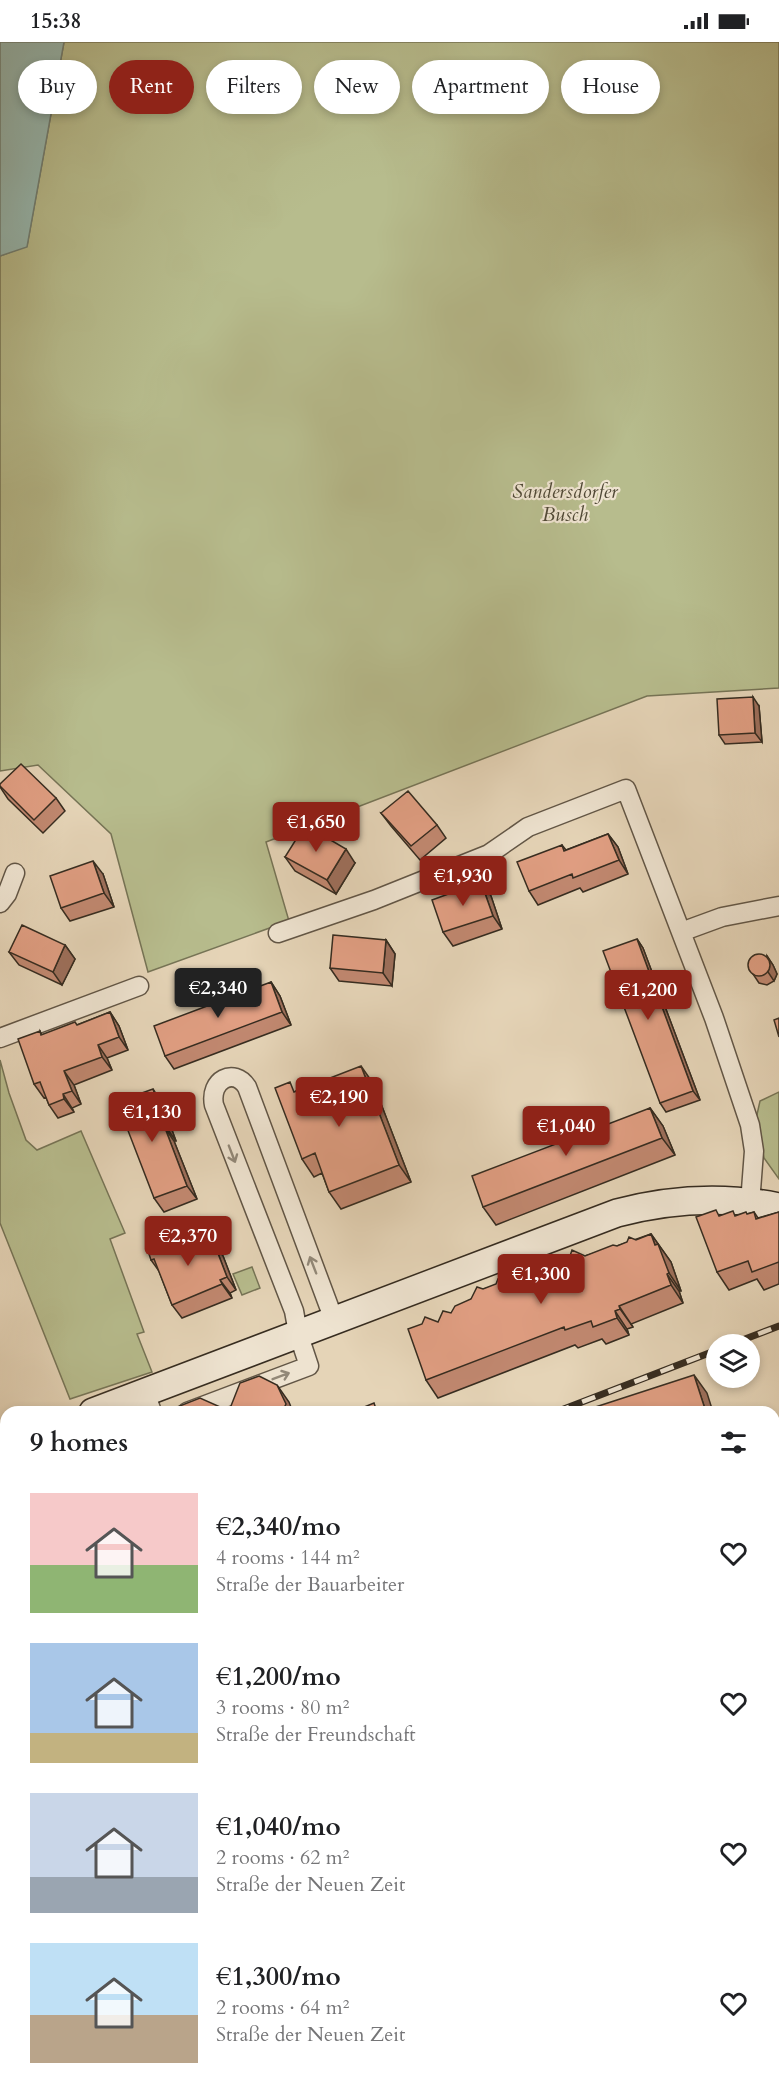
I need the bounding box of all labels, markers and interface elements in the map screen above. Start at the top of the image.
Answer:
text: 15:38 [30,6,81,36]
chip: Buy [18,60,97,114]
chip: Rent [109,60,194,114]
chip: Filters [206,60,302,114]
chip: New [314,60,400,114]
chip: Apartment [412,60,549,114]
chip: House [561,60,660,114]
park label: Sandersdorfer Busch [512,478,619,528]
pin: €1,650 [267,802,365,853]
text: €1,650 [287,808,345,835]
pin: €1,930 [414,856,512,907]
text: €1,930 [434,862,492,889]
pin: €2,340 [169,968,267,1019]
pin: €1,200 [599,970,697,1021]
text: €2,340 [189,974,247,1001]
text: €1,200 [619,976,677,1003]
pin: €2,190 [290,1077,388,1128]
text: €2,190 [310,1083,368,1110]
pin: €1,130 [103,1092,201,1143]
text: €1,130 [123,1098,181,1125]
pin: €1,040 [517,1106,615,1157]
text: €1,040 [537,1112,595,1139]
one-way arrow [228,1144,239,1163]
pin: €2,370 [139,1216,237,1267]
text: €2,370 [159,1222,217,1249]
pin: €1,300 [492,1254,590,1305]
one-way arrow [307,1256,318,1275]
text: €1,300 [512,1260,570,1287]
map controls [706,1334,760,1388]
button: layers [706,1334,760,1388]
one-way arrow [271,1370,290,1381]
text: 9 homes [30,1425,128,1460]
icon: filters [717,1426,750,1459]
text: €2,340/mo [216,1509,341,1544]
icon: home [78,1517,150,1589]
icon: heart [717,1537,750,1570]
text: 4 rooms · 144 m² [216,1544,360,1571]
text: Straße der Bauarbeiter [216,1571,404,1598]
text: €1,200/mo [216,1659,341,1694]
icon: home [78,1667,150,1739]
icon: heart [717,1687,750,1720]
text: 3 rooms · 80 m² [216,1694,349,1721]
text: Straße der Freundschaft [216,1721,416,1748]
text: €1,040/mo [216,1809,341,1844]
icon: home [78,1817,150,1889]
icon: heart [717,1837,750,1870]
text: 2 rooms · 62 m² [216,1844,349,1871]
text: Straße der Neuen Zeit [216,1871,405,1898]
text: €1,300/mo [216,1959,341,1994]
icon: home [78,1967,150,2039]
icon: heart [717,1987,750,2020]
text: 2 rooms · 64 m² [216,1994,349,2021]
text: Straße der Neuen Zeit [216,2021,405,2048]

